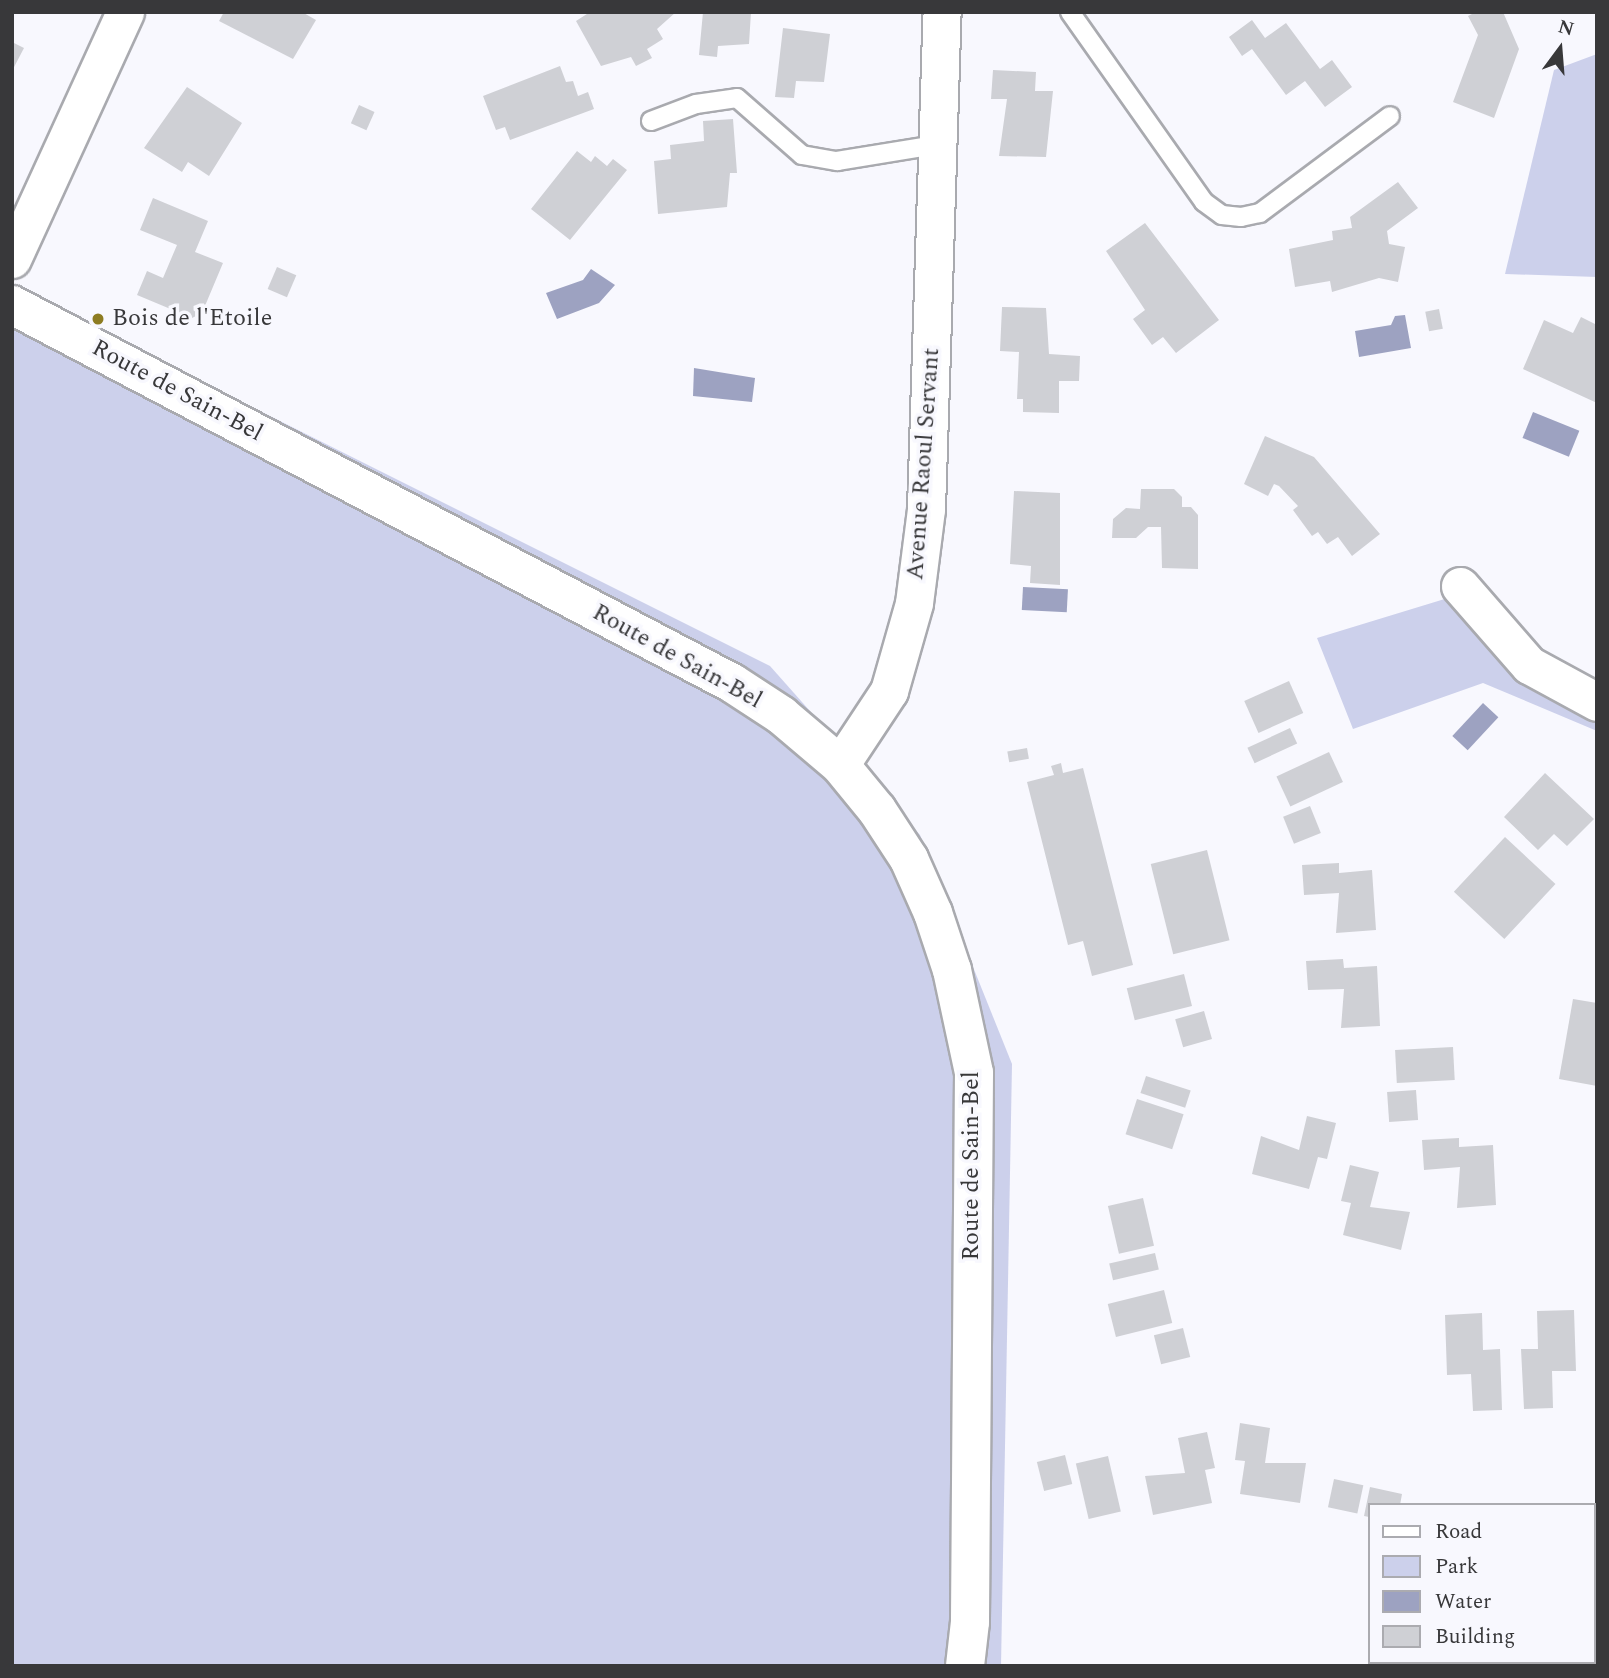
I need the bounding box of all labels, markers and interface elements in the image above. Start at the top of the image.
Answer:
text: N [1554,12,1577,44]
north arrow [1525,14,1595,84]
place label: Bois de l'Etoile [112,305,272,333]
marker: Bois de l'Etoile [90,311,106,327]
street label: Route de Sain-Bel [87,334,267,448]
street label: Avenue Raoul Servant [902,347,946,581]
street label: Route de Sain-Bel [587,598,767,716]
street label: Route de Sain-Bel [958,1071,986,1261]
legend [1368,1503,1595,1664]
text: Road [1435,1516,1482,1548]
text: Park [1435,1551,1478,1583]
text: Water [1435,1586,1491,1618]
text: Building [1435,1621,1515,1653]

